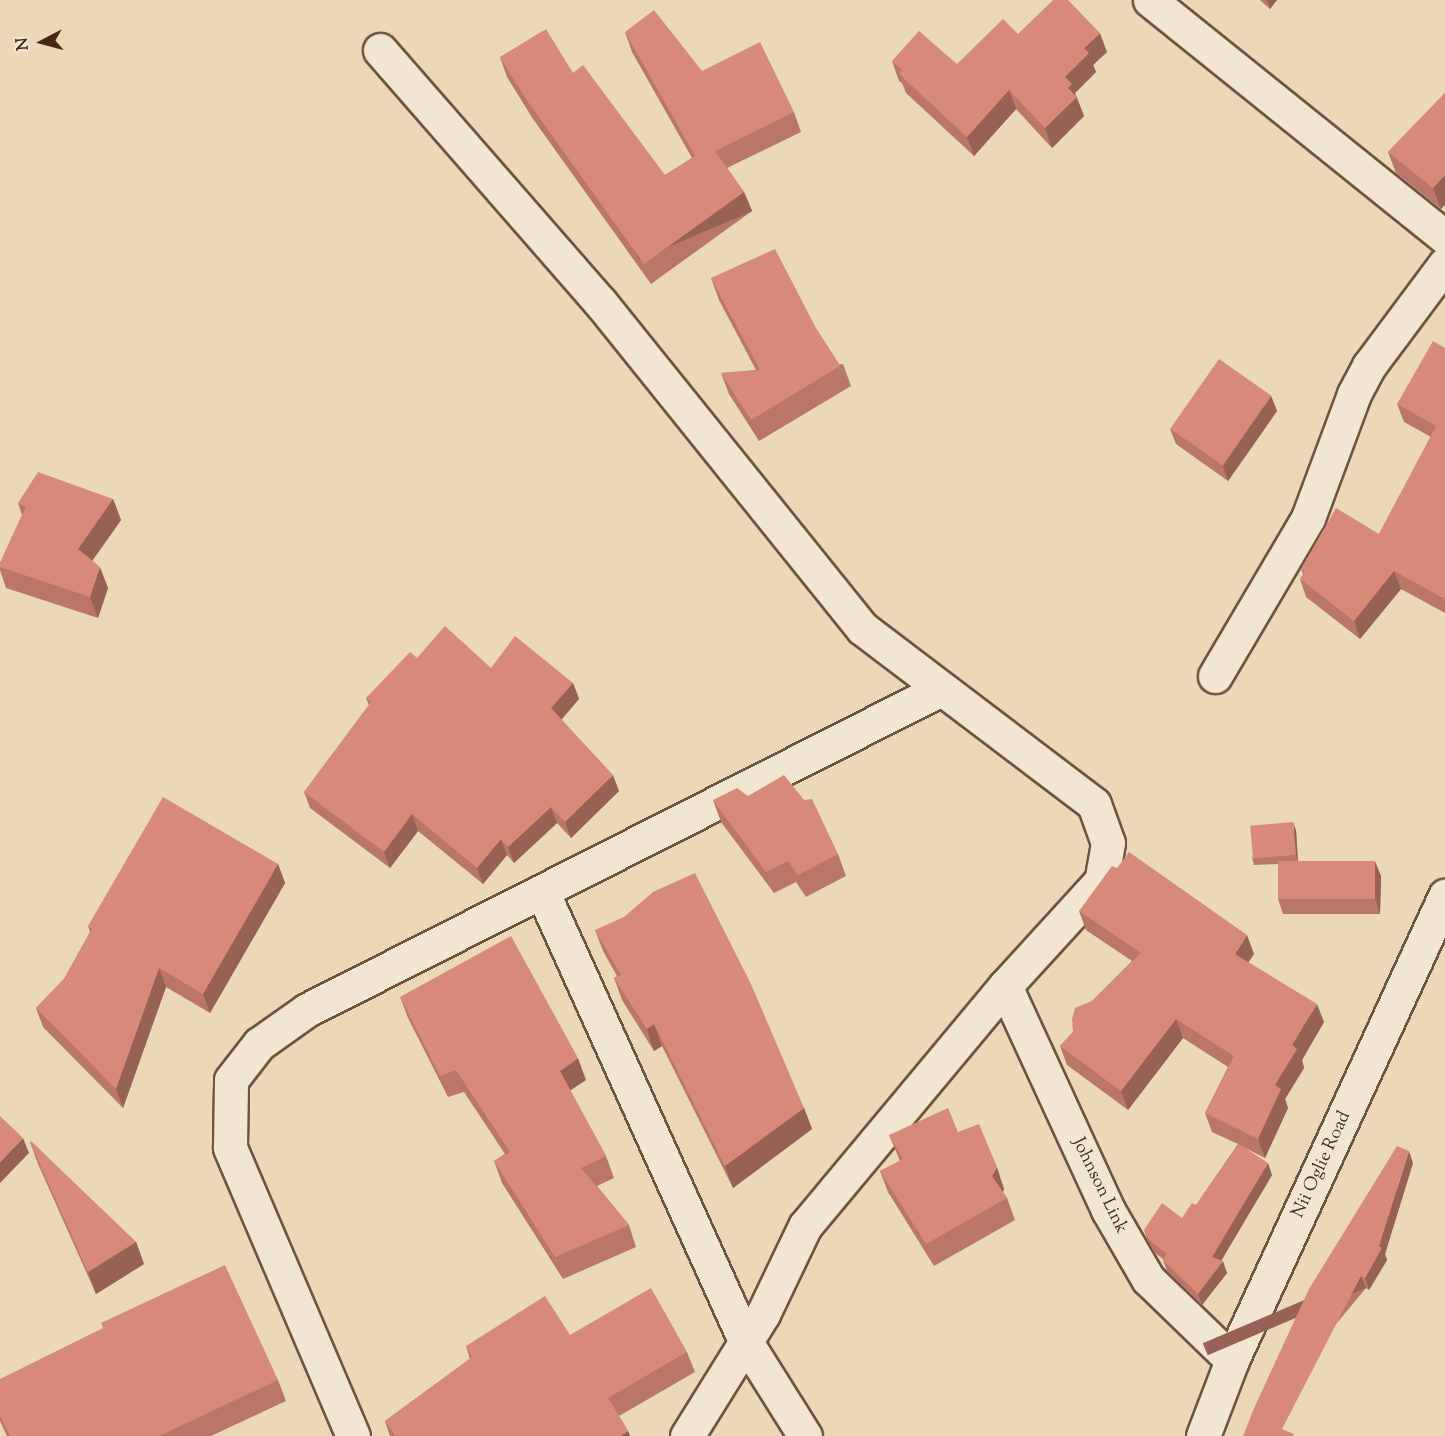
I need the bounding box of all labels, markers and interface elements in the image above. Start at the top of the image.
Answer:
north arrow [12,12,72,72]
text: N [11,36,36,51]
street label: Nii Oglie Road [1288,1108,1356,1222]
street label: Johnson Link [1067,1135,1131,1237]

